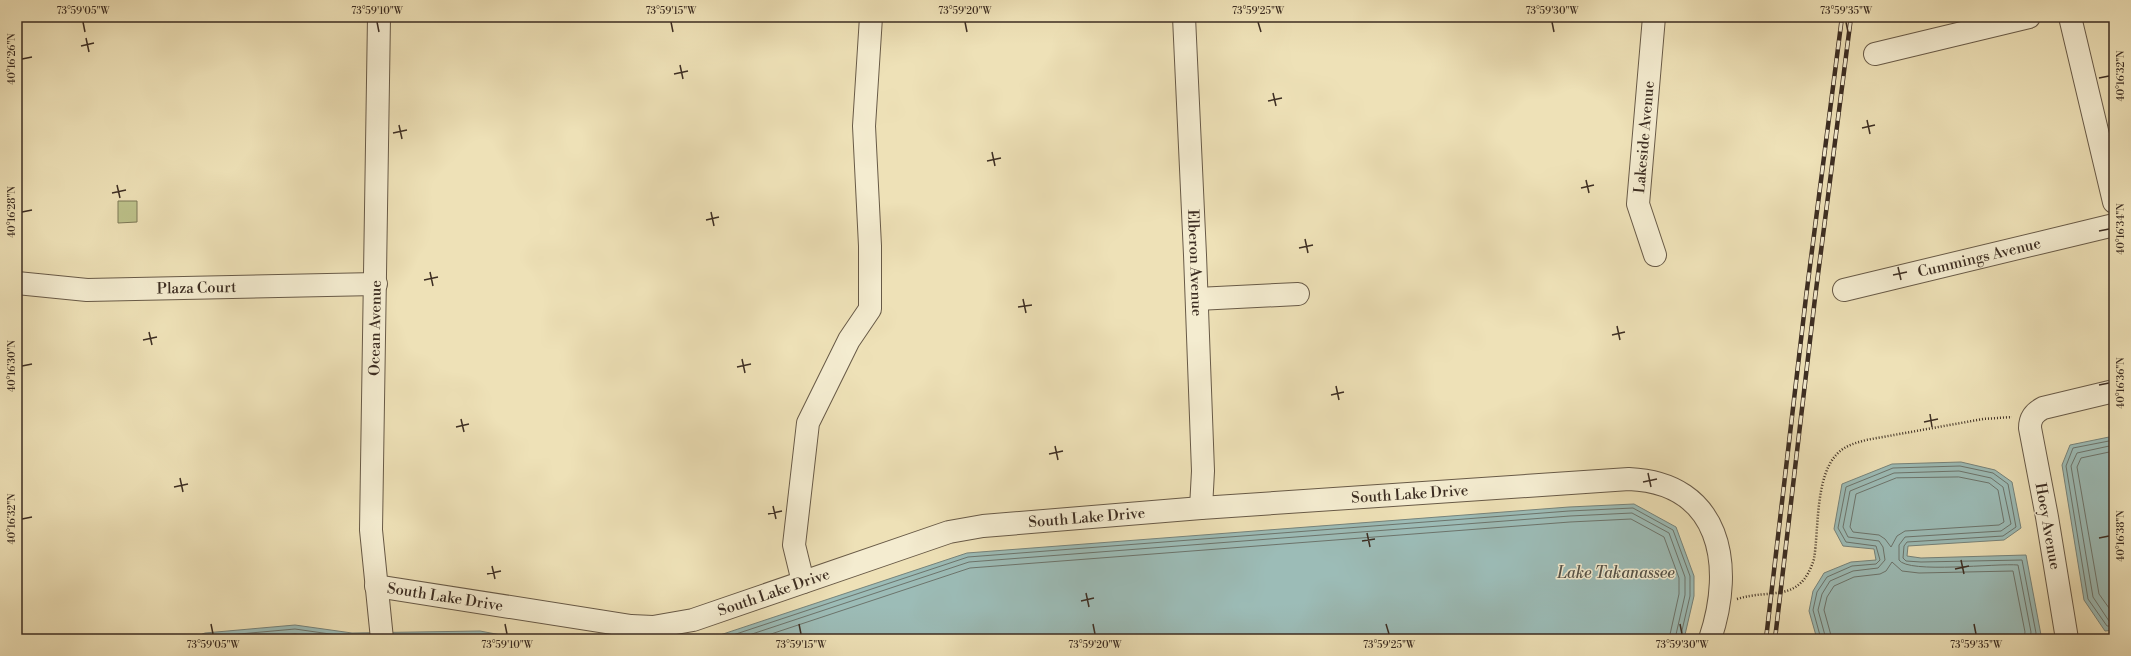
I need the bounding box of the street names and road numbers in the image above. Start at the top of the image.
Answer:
street label: Lakeside Avenue [1630,80,1659,194]
street label: Elberon Avenue [1183,209,1206,317]
street label: Cummings Avenue [1916,234,2043,282]
street label: Plaza Court [157,278,237,299]
street label: Ocean Avenue [365,280,386,376]
street label: South Lake Drive [1351,481,1469,508]
street label: Hoey Avenue [2031,481,2064,571]
street label: South Lake Drive [1027,504,1146,532]
street label: South Lake Drive [715,565,832,621]
street label: South Lake Drive [386,579,504,616]

